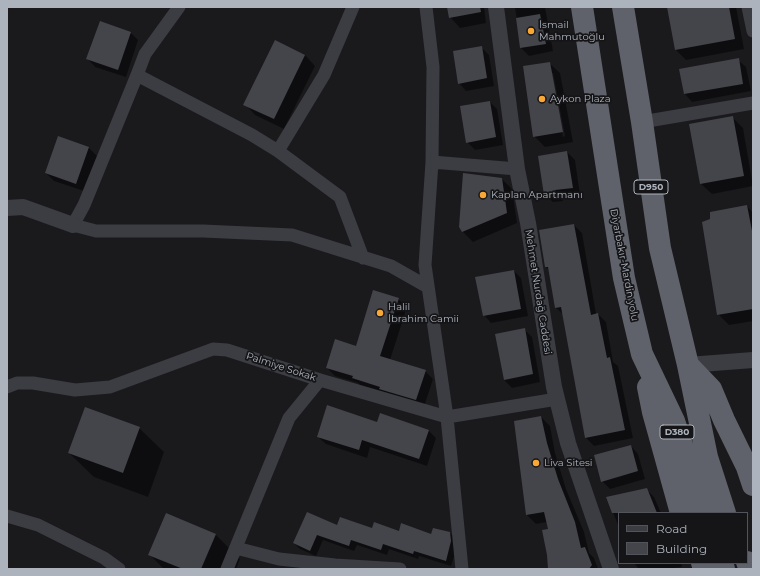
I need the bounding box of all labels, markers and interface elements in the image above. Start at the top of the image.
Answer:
place label: İsmail Mahmutoğlu [539,19,605,42]
marker: İsmail Mahmutoğlu [526,26,536,36]
place label: Aykon Plaza [550,93,611,105]
marker: Aykon Plaza [537,94,547,104]
road number: D950 [634,180,668,194]
place label: Kaplan Apartmanı [491,189,583,201]
marker: Kaplan Apartmanı [478,190,488,200]
street label: Diyarbakır-Mardin yolu [607,208,641,322]
street label: Mehmet Nurdağ Caddesi [522,229,554,355]
place label: Halil İbrahim Camii [388,301,459,324]
marker: Halil İbrahim Camii [375,308,385,318]
street label: Palmiye Sokak [244,350,318,384]
road number: D380 [660,425,694,439]
place label: Liva Sitesi [544,457,593,469]
marker: Liva Sitesi [531,458,541,468]
legend [618,512,748,564]
text: Road [656,521,687,536]
text: Building [656,541,707,556]

